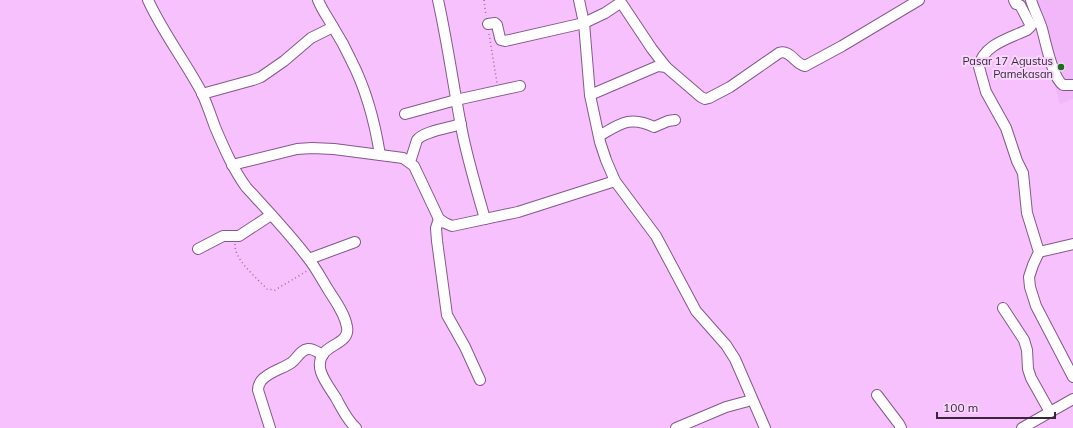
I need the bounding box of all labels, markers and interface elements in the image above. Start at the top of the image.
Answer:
place label: Pasar 17 Agustus Pamekasan [962,54,1053,81]
marker: Pasar 17 Agustus Pamekasan [1056,62,1066,72]
scale bar [937,394,1055,420]
text: 100 m [943,400,978,415]

